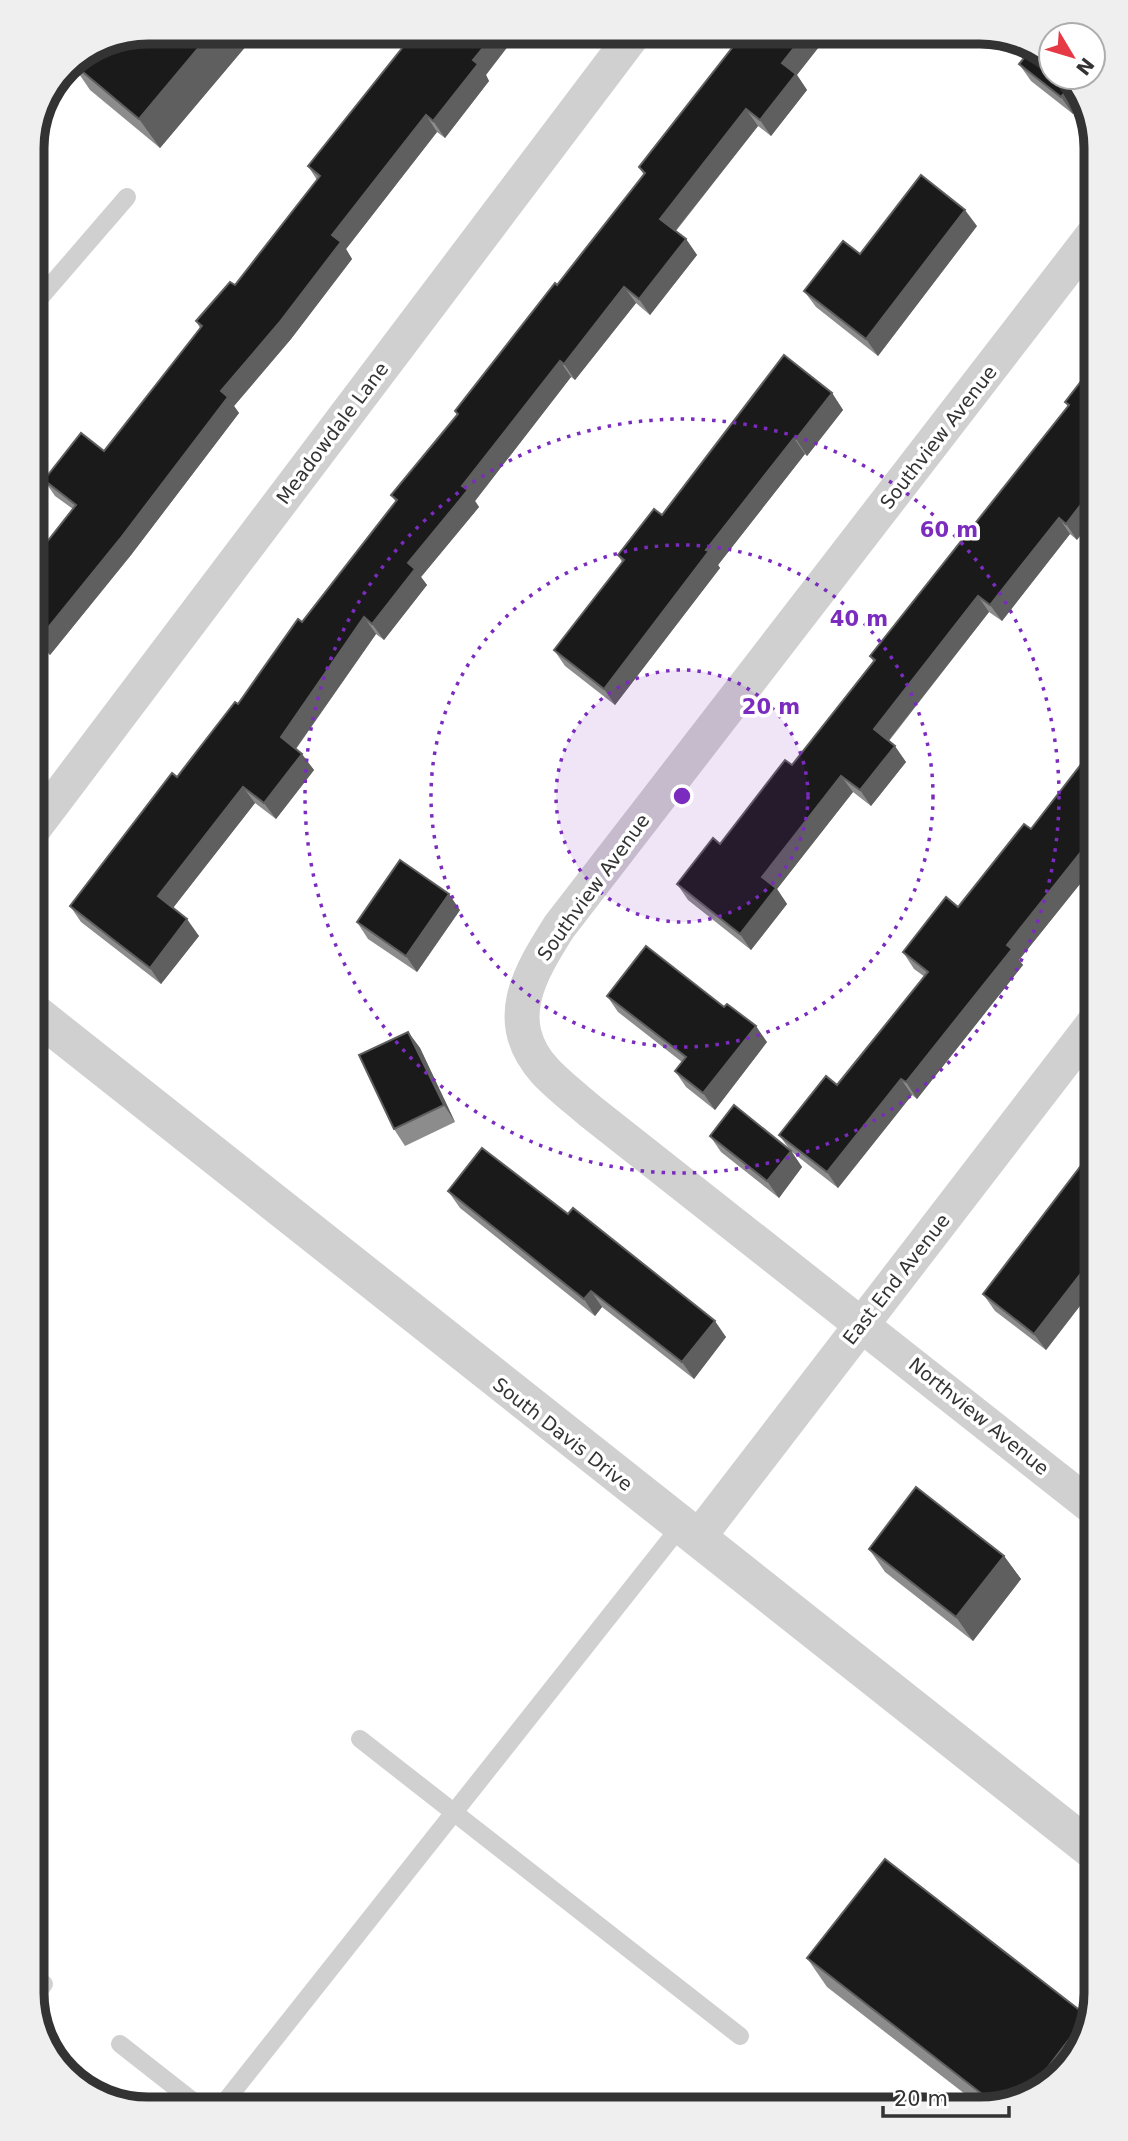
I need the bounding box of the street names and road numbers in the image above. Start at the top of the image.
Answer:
street label: Meadowdale Lane [272,358,392,508]
street label: Southview Avenue [875,361,1001,513]
street label: Southview Avenue [532,809,654,965]
street label: East End Avenue [838,1209,954,1349]
street label: Northview Avenue [905,1353,1053,1479]
street label: South Davis Drive [489,1373,637,1495]

